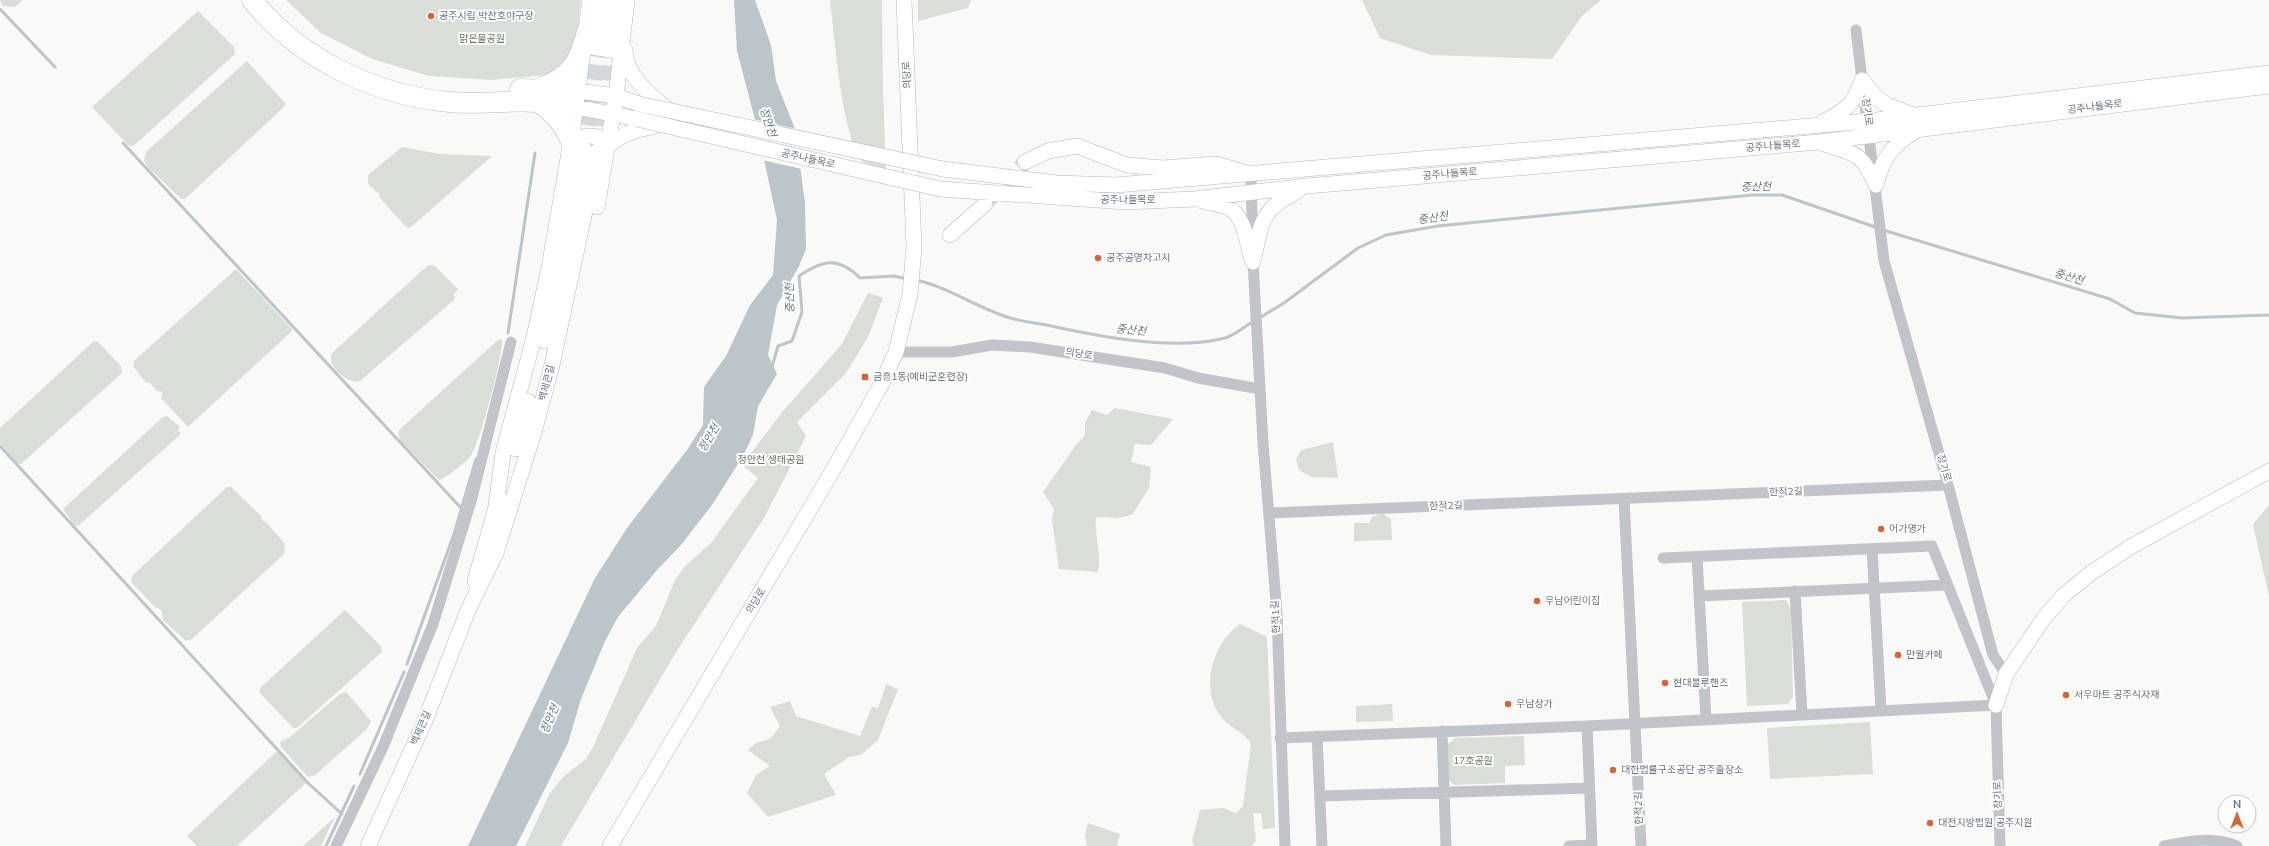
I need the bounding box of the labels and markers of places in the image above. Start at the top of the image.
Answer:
place label: 공주시립 박찬호야구장 [439,9,534,23]
marker: 공주시립 박찬호야구장 [426,11,436,21]
place label: 공주공영차고지 [1106,251,1170,265]
marker: 공주공영차고지 [1093,253,1103,263]
place label: 금흥1동(예비군훈련장) [873,370,968,384]
marker: 금흥1동(예비군훈련장) [860,372,870,382]
place label: 어가명가 [1889,522,1926,536]
marker: 어가명가 [1876,524,1886,534]
place label: 우남어린이집 [1545,594,1600,608]
marker: 우남어린이집 [1532,596,1542,606]
place label: 만월카페 [1906,648,1943,662]
marker: 만월카페 [1893,650,1903,660]
place label: 현대블루핸즈 [1673,676,1728,690]
marker: 현대블루핸즈 [1660,678,1670,688]
place label: 서우마트 공주식자재 [2074,688,2159,702]
marker: 서우마트 공주식자재 [2061,690,2071,700]
place label: 우남상가 [1516,697,1553,711]
marker: 우남상가 [1503,699,1513,709]
place label: 대한법률구조공단 공주출장소 [1621,763,1743,777]
marker: 대한법률구조공단 공주출장소 [1608,765,1618,775]
place label: 대전지방법원 공주지원 [1938,816,2033,830]
marker: 대전지방법원 공주지원 [1925,818,1935,828]

